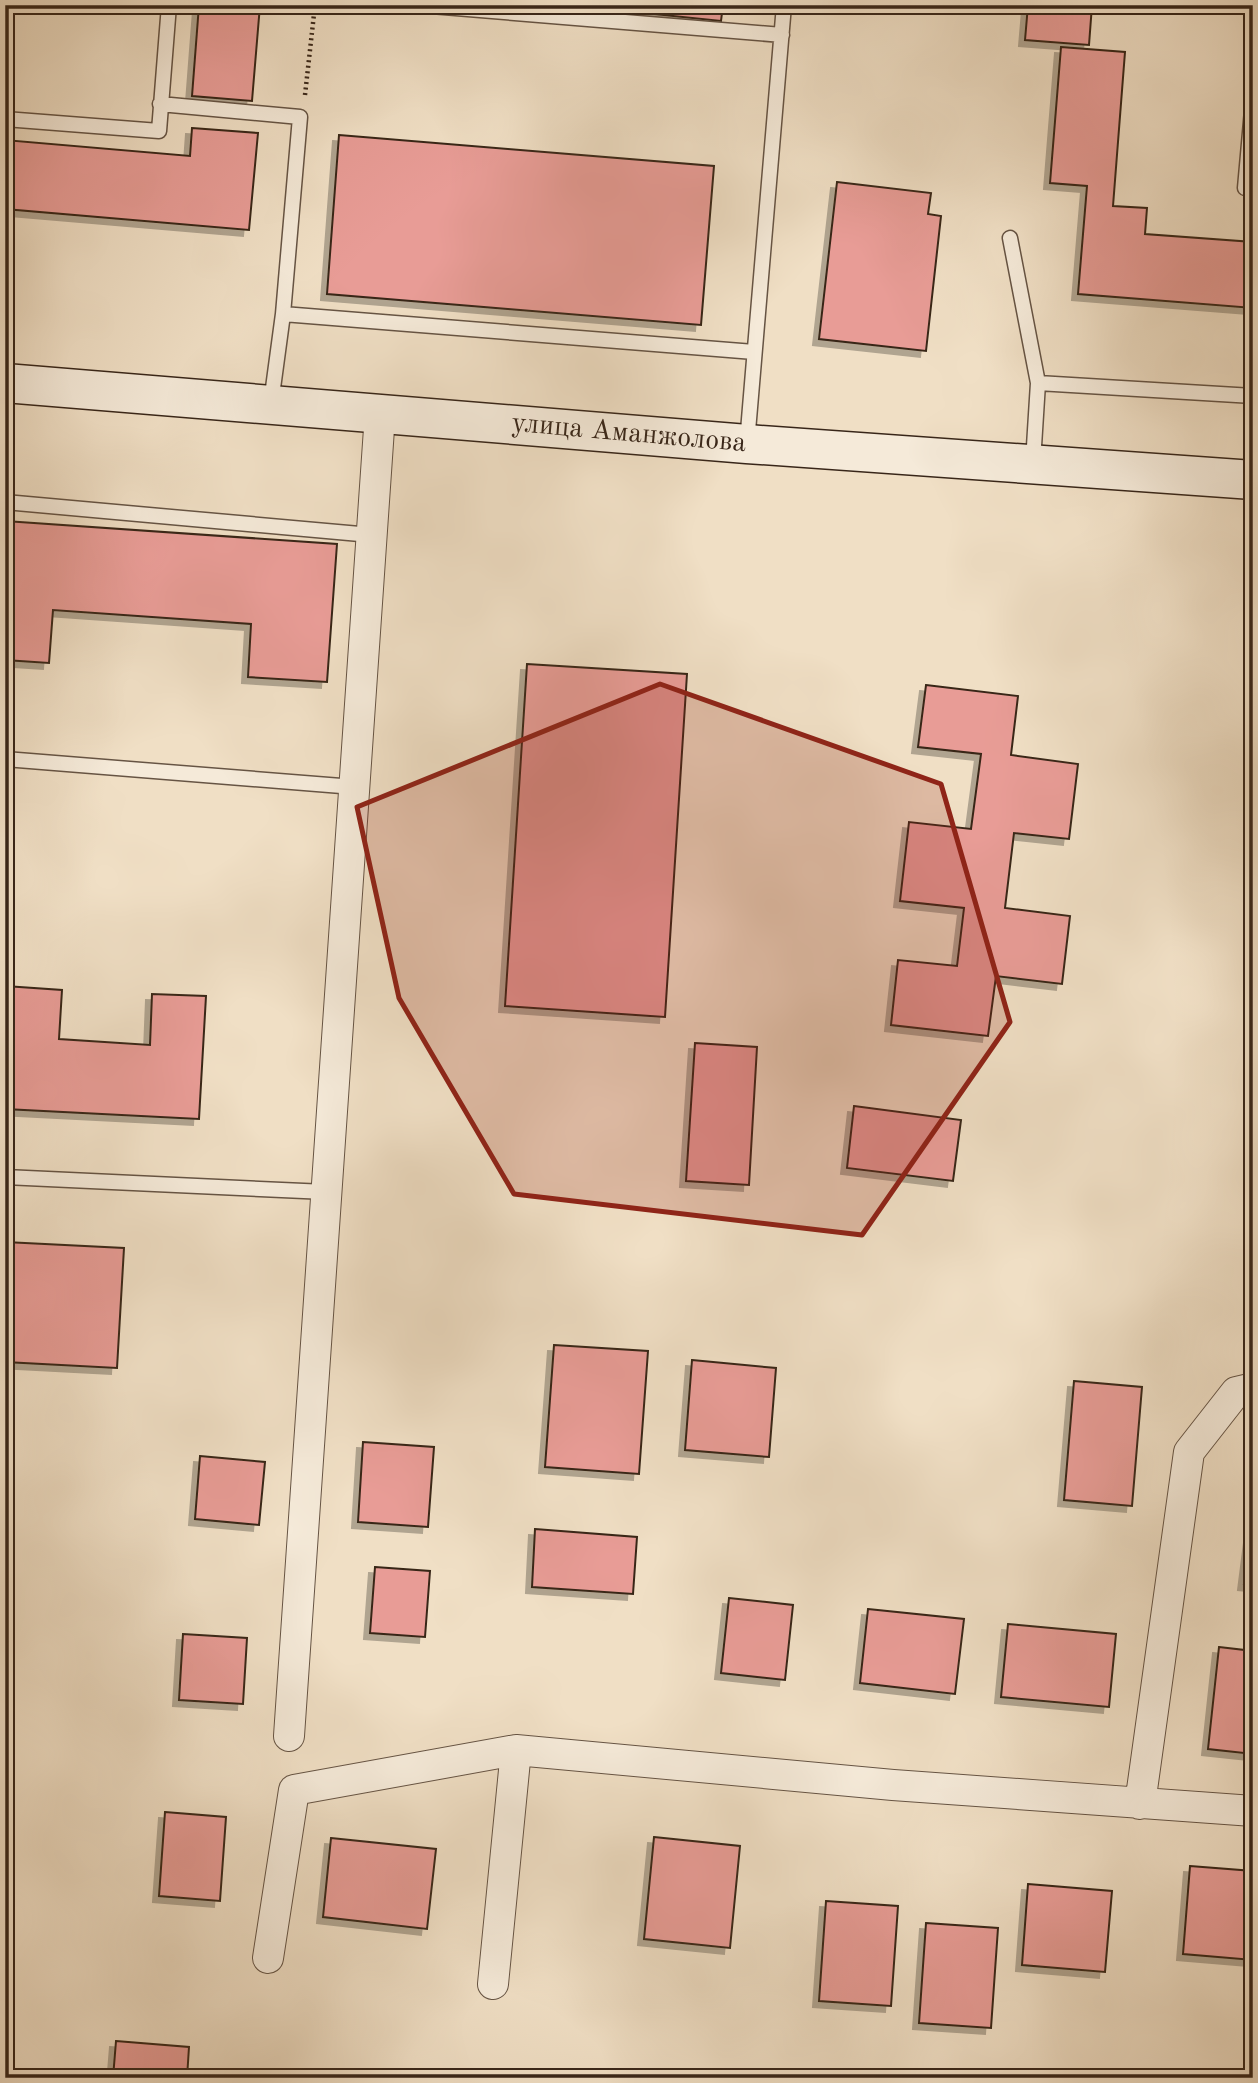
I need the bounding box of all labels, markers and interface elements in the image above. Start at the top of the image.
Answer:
street label: улица Аманжолова [511,410,748,458]

